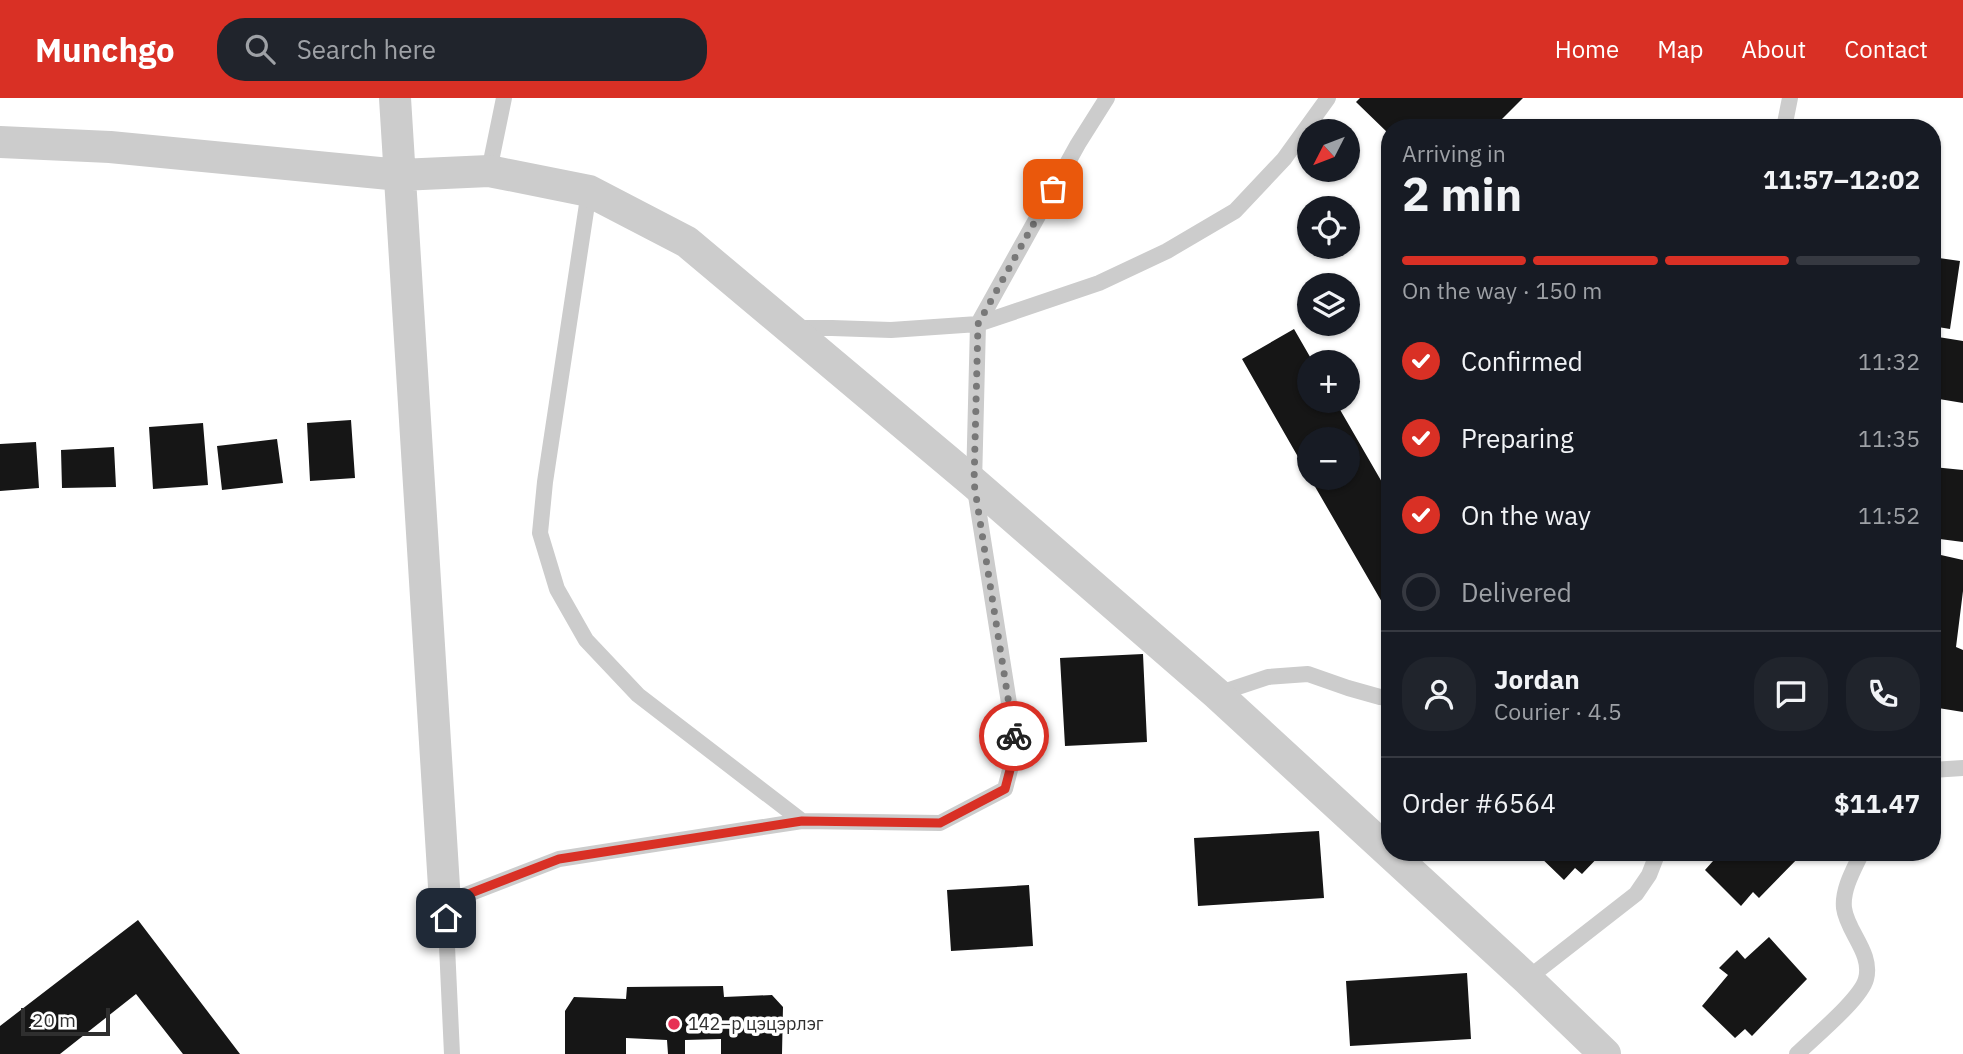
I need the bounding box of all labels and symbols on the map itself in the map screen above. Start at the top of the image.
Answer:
north arrow [1297,119,1360,182]
pin [1023,159,1083,219]
courier [979,701,1049,771]
pin [416,888,476,948]
scale bar [21,1005,110,1037]
place label: 142−р цэцэрлэг [688,1012,824,1035]
marker: 142−р цэцэрлэг [666,1016,682,1032]

